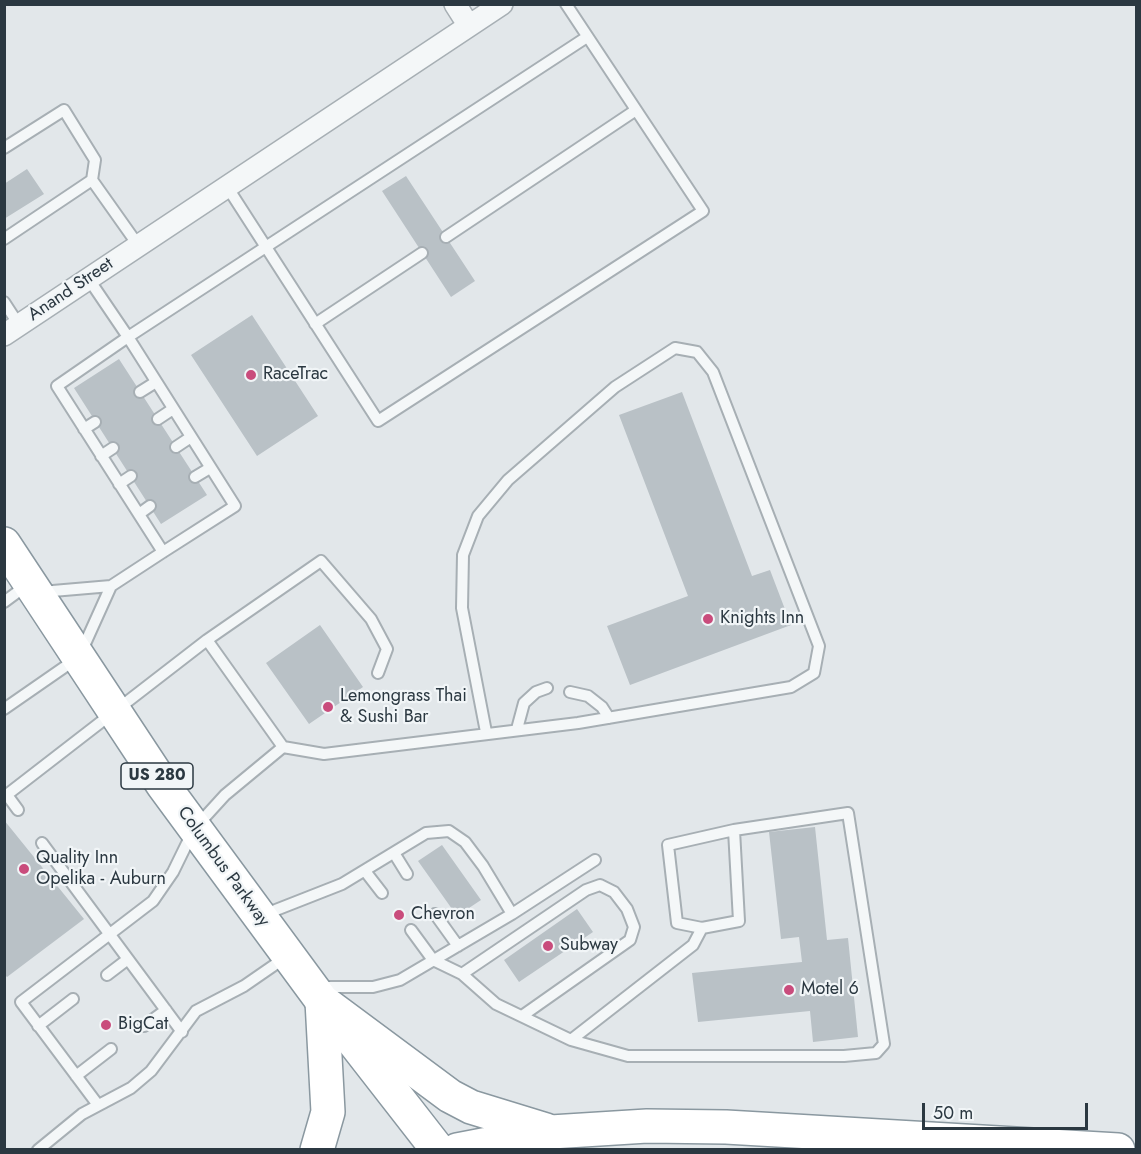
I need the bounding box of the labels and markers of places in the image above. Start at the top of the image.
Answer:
place label: RaceTrac [263,364,328,386]
marker: RaceTrac [244,368,258,382]
place label: Knights Inn [720,608,804,630]
marker: Knights Inn [701,612,715,626]
place label: Lemongrass Thai & Sushi Bar [340,686,467,728]
marker: Lemongrass Thai & Sushi Bar [321,700,335,714]
place label: Quality Inn Opelika - Auburn [36,848,166,890]
marker: Quality Inn Opelika - Auburn [17,862,31,876]
place label: Chevron [411,904,475,926]
marker: Chevron [392,908,406,922]
place label: Subway [560,935,618,957]
marker: Subway [541,939,555,953]
place label: Motel 6 [801,979,859,1001]
marker: Motel 6 [782,983,796,997]
place label: BigCat [118,1014,168,1036]
marker: BigCat [99,1018,113,1032]

